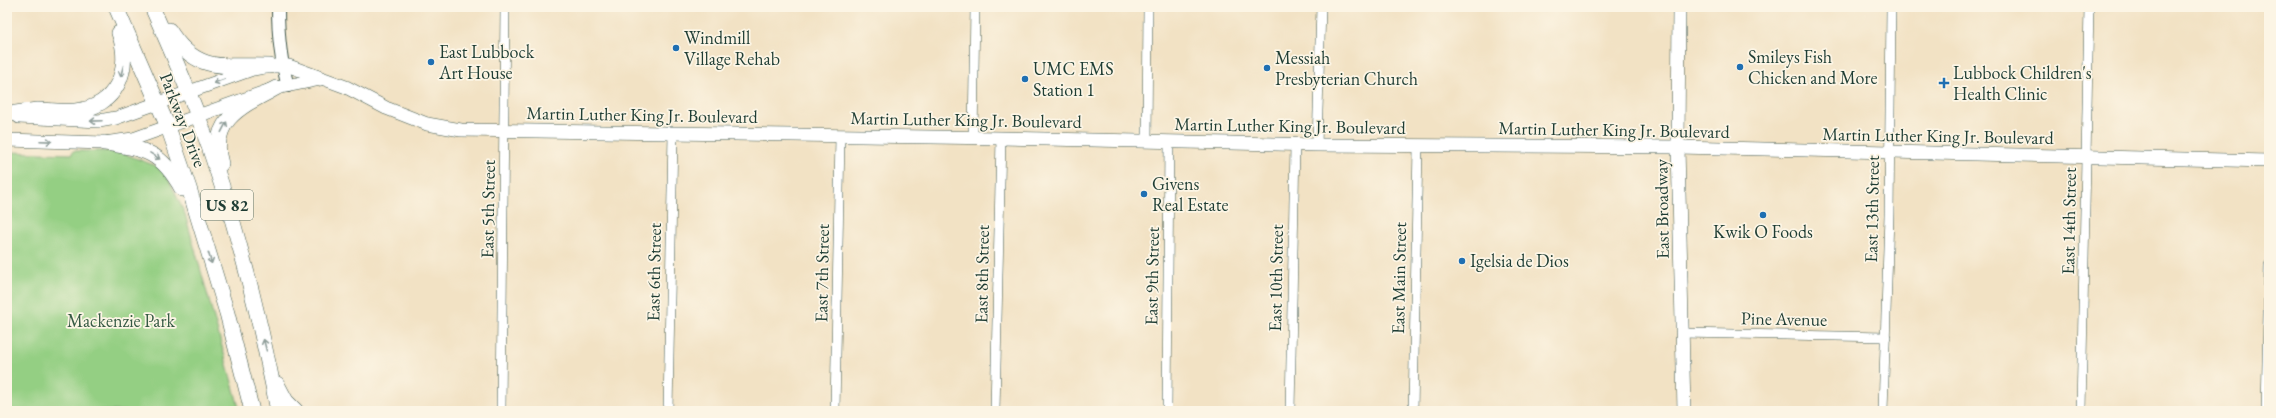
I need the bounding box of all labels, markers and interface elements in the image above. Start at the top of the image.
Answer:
place label: Windmill Village Rehab [684,26,780,70]
place label: East Lubbock Art House [438,40,535,84]
marker: Windmill Village Rehab [671,43,681,53]
place label: Smileys Fish Chicken and More [1748,45,1878,89]
place label: Messiah Presbyterian Church [1275,46,1418,90]
marker: East Lubbock Art House [426,57,436,67]
place label: UMC EMS Station 1 [1033,57,1114,101]
place label: Lubbock Children's Health Clinic [1953,61,2092,105]
marker: Smileys Fish Chicken and More [1735,62,1745,72]
marker: Messiah Presbyterian Church [1262,63,1272,73]
one-way arrow [118,65,125,78]
street label: Parkway Drive [155,69,212,170]
marker: UMC EMS Station 1 [1020,74,1030,84]
one-way arrow [214,77,226,85]
marker: Lubbock Children's Health Clinic [1938,77,1950,89]
street label: Martin Luther King Jr. Boulevard [526,101,759,128]
street label: Martin Luther King Jr. Boulevard [850,106,1083,133]
street label: Martin Luther King Jr. Boulevard [1174,112,1407,139]
street label: Martin Luther King Jr. Boulevard [1498,116,1731,143]
one-way arrow [90,117,103,124]
one-way arrow [220,121,228,133]
street label: Martin Luther King Jr. Boulevard [1822,122,2055,149]
one-way arrow [39,137,52,145]
one-way arrow [149,152,160,160]
street label: East 13th Street [1859,155,1884,263]
street label: East 5th Street [475,159,500,259]
street label: East Broadway [1649,159,1674,259]
street label: East 14th Street [2056,167,2081,275]
place label: Givens Real Estate [1152,172,1228,216]
marker: Givens Real Estate [1139,189,1149,199]
road number: US 82 [201,190,253,220]
marker: Kwik O Foods [1758,210,1768,220]
place label: Kwik O Foods [1713,220,1813,243]
street label: East Main Street [1386,221,1411,334]
street label: East 6th Street [641,222,666,322]
street label: East 7th Street [809,223,834,323]
street label: East 8th Street [969,224,994,324]
street label: East 10th Street [1263,224,1288,332]
street label: East 9th Street [1139,226,1164,326]
place label: Igelsia de Dios [1470,249,1569,272]
one-way arrow [207,251,214,264]
marker: Igelsia de Dios [1457,256,1467,266]
street label: Pine Avenue [1741,306,1827,331]
park label: Mackenzie Park [67,309,175,332]
one-way arrow [260,339,268,352]

